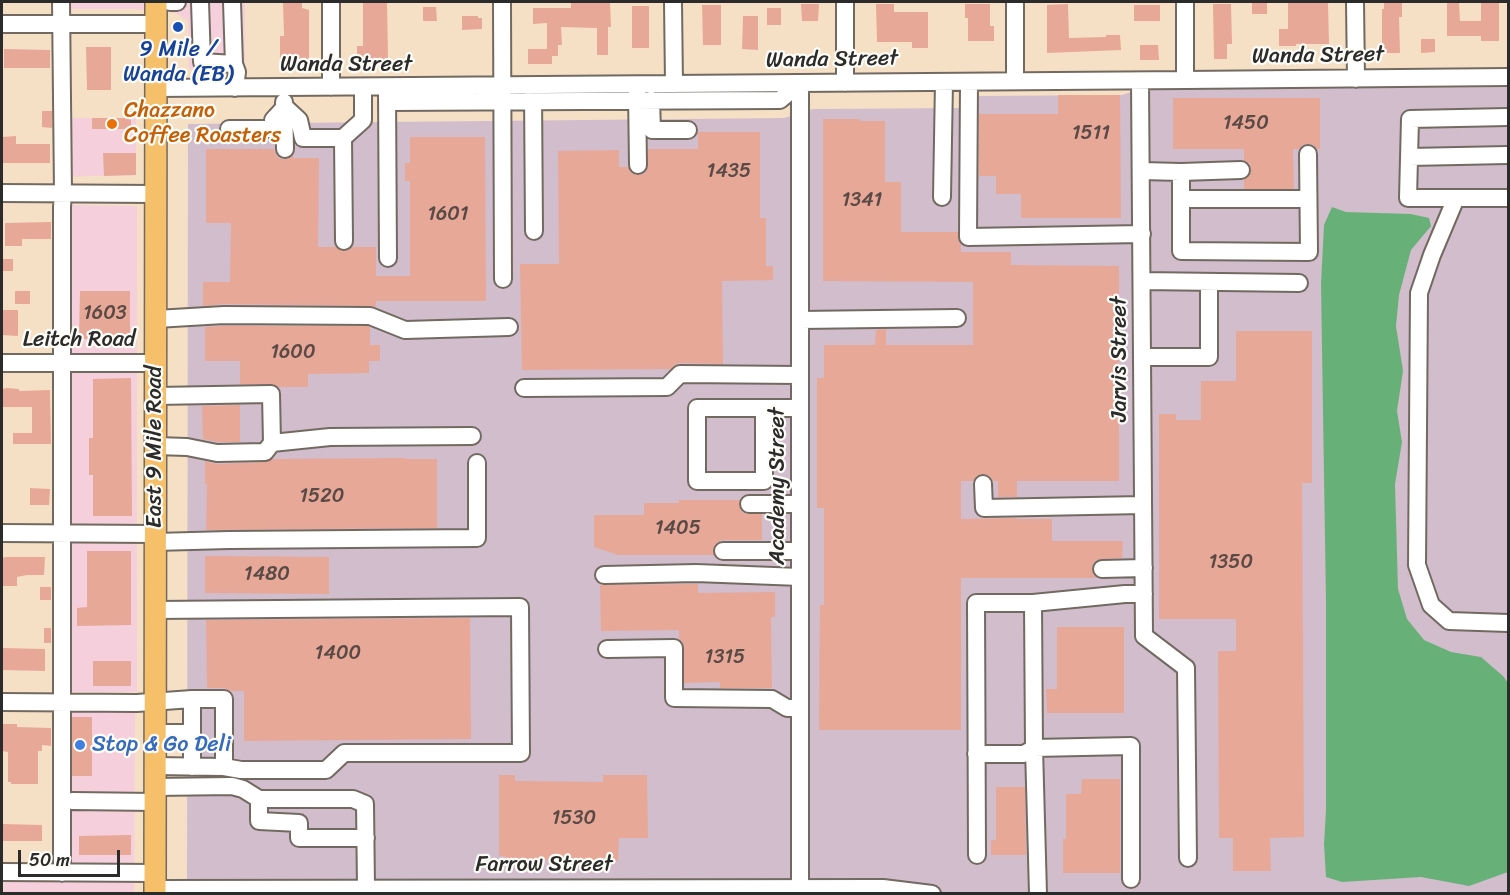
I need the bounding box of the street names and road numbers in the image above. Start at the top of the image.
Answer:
street label: Wanda Street [1252,42,1384,70]
street label: Wanda Street [766,46,898,74]
street label: Wanda Street [280,52,412,78]
street label: Jarvis Street [1107,296,1133,422]
street label: Leitch Road [23,327,135,353]
street label: East 9 Mile Road [142,366,168,528]
street label: Academy Street [765,407,791,565]
street label: Farrow Street [475,852,613,878]

